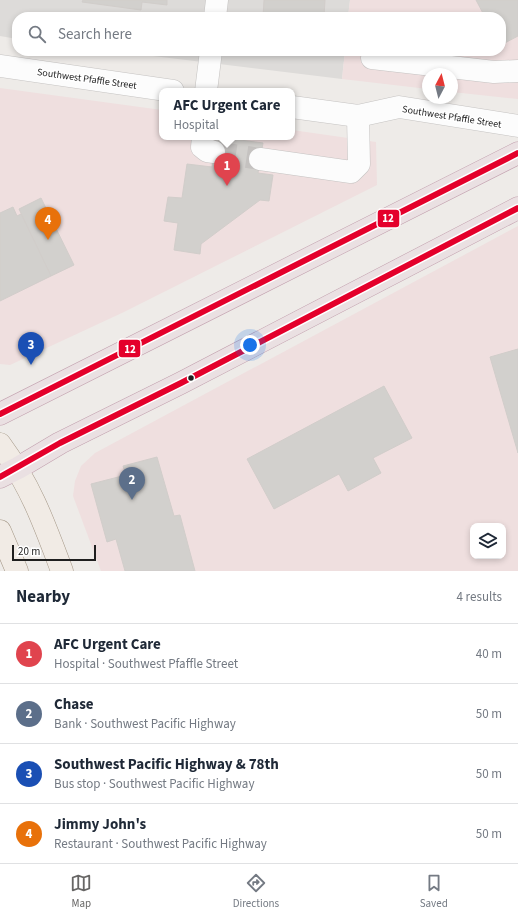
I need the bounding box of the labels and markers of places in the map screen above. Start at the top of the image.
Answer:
pin: 1 [214,153,240,186]
pin: 4 [35,207,61,240]
pin: 3 [18,332,44,365]
unlabelled marker [186,373,196,383]
pin: 2 [119,467,145,500]

